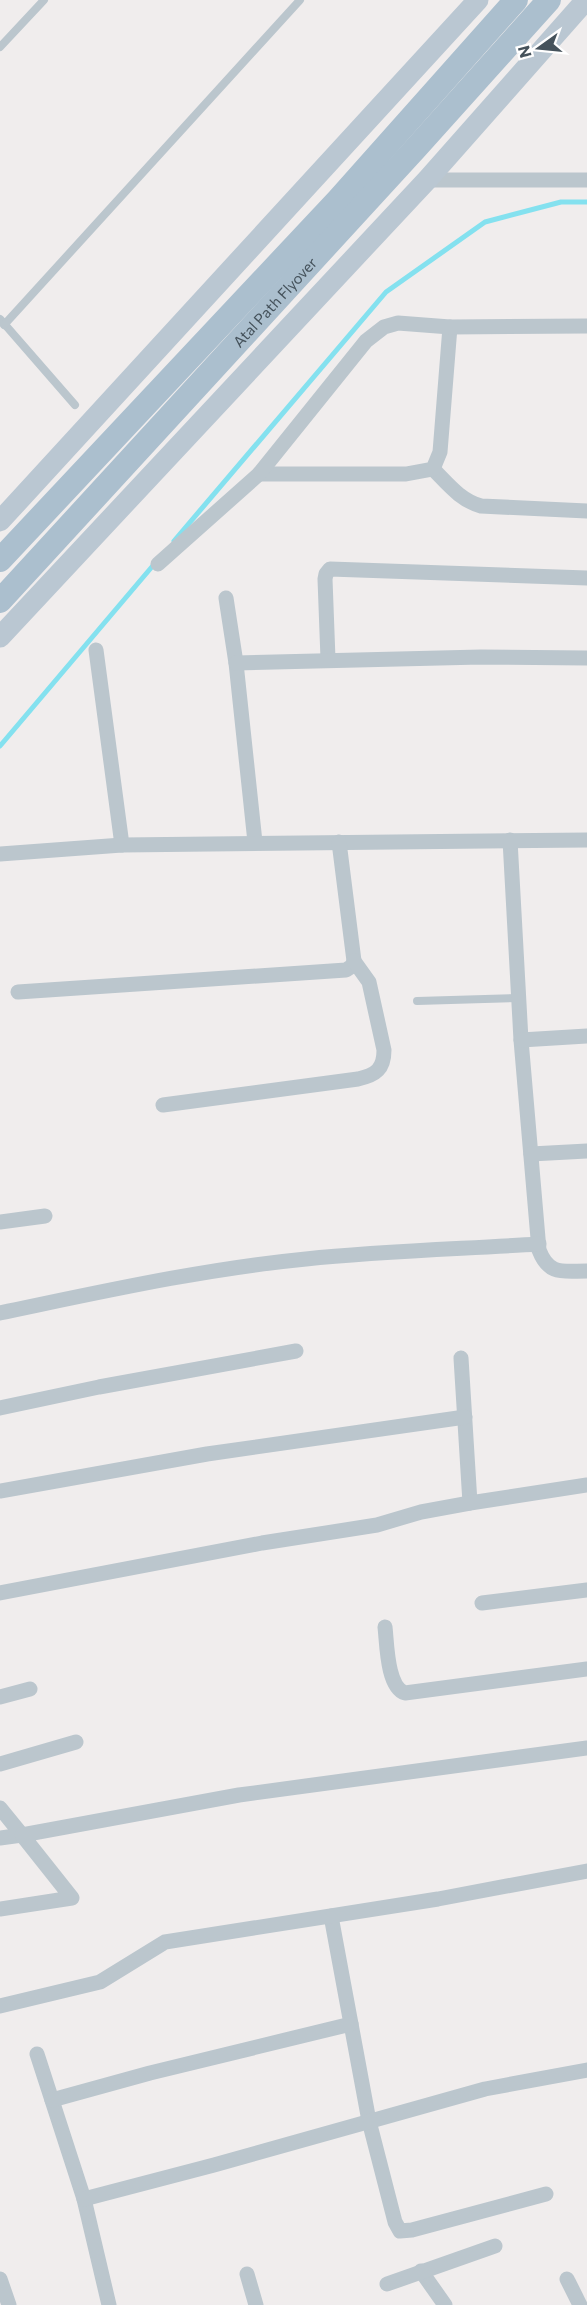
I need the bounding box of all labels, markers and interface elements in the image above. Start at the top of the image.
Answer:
north arrow [509,18,569,78]
text: N [513,44,535,60]
street label: Atal Path Flyover [229,253,320,351]

